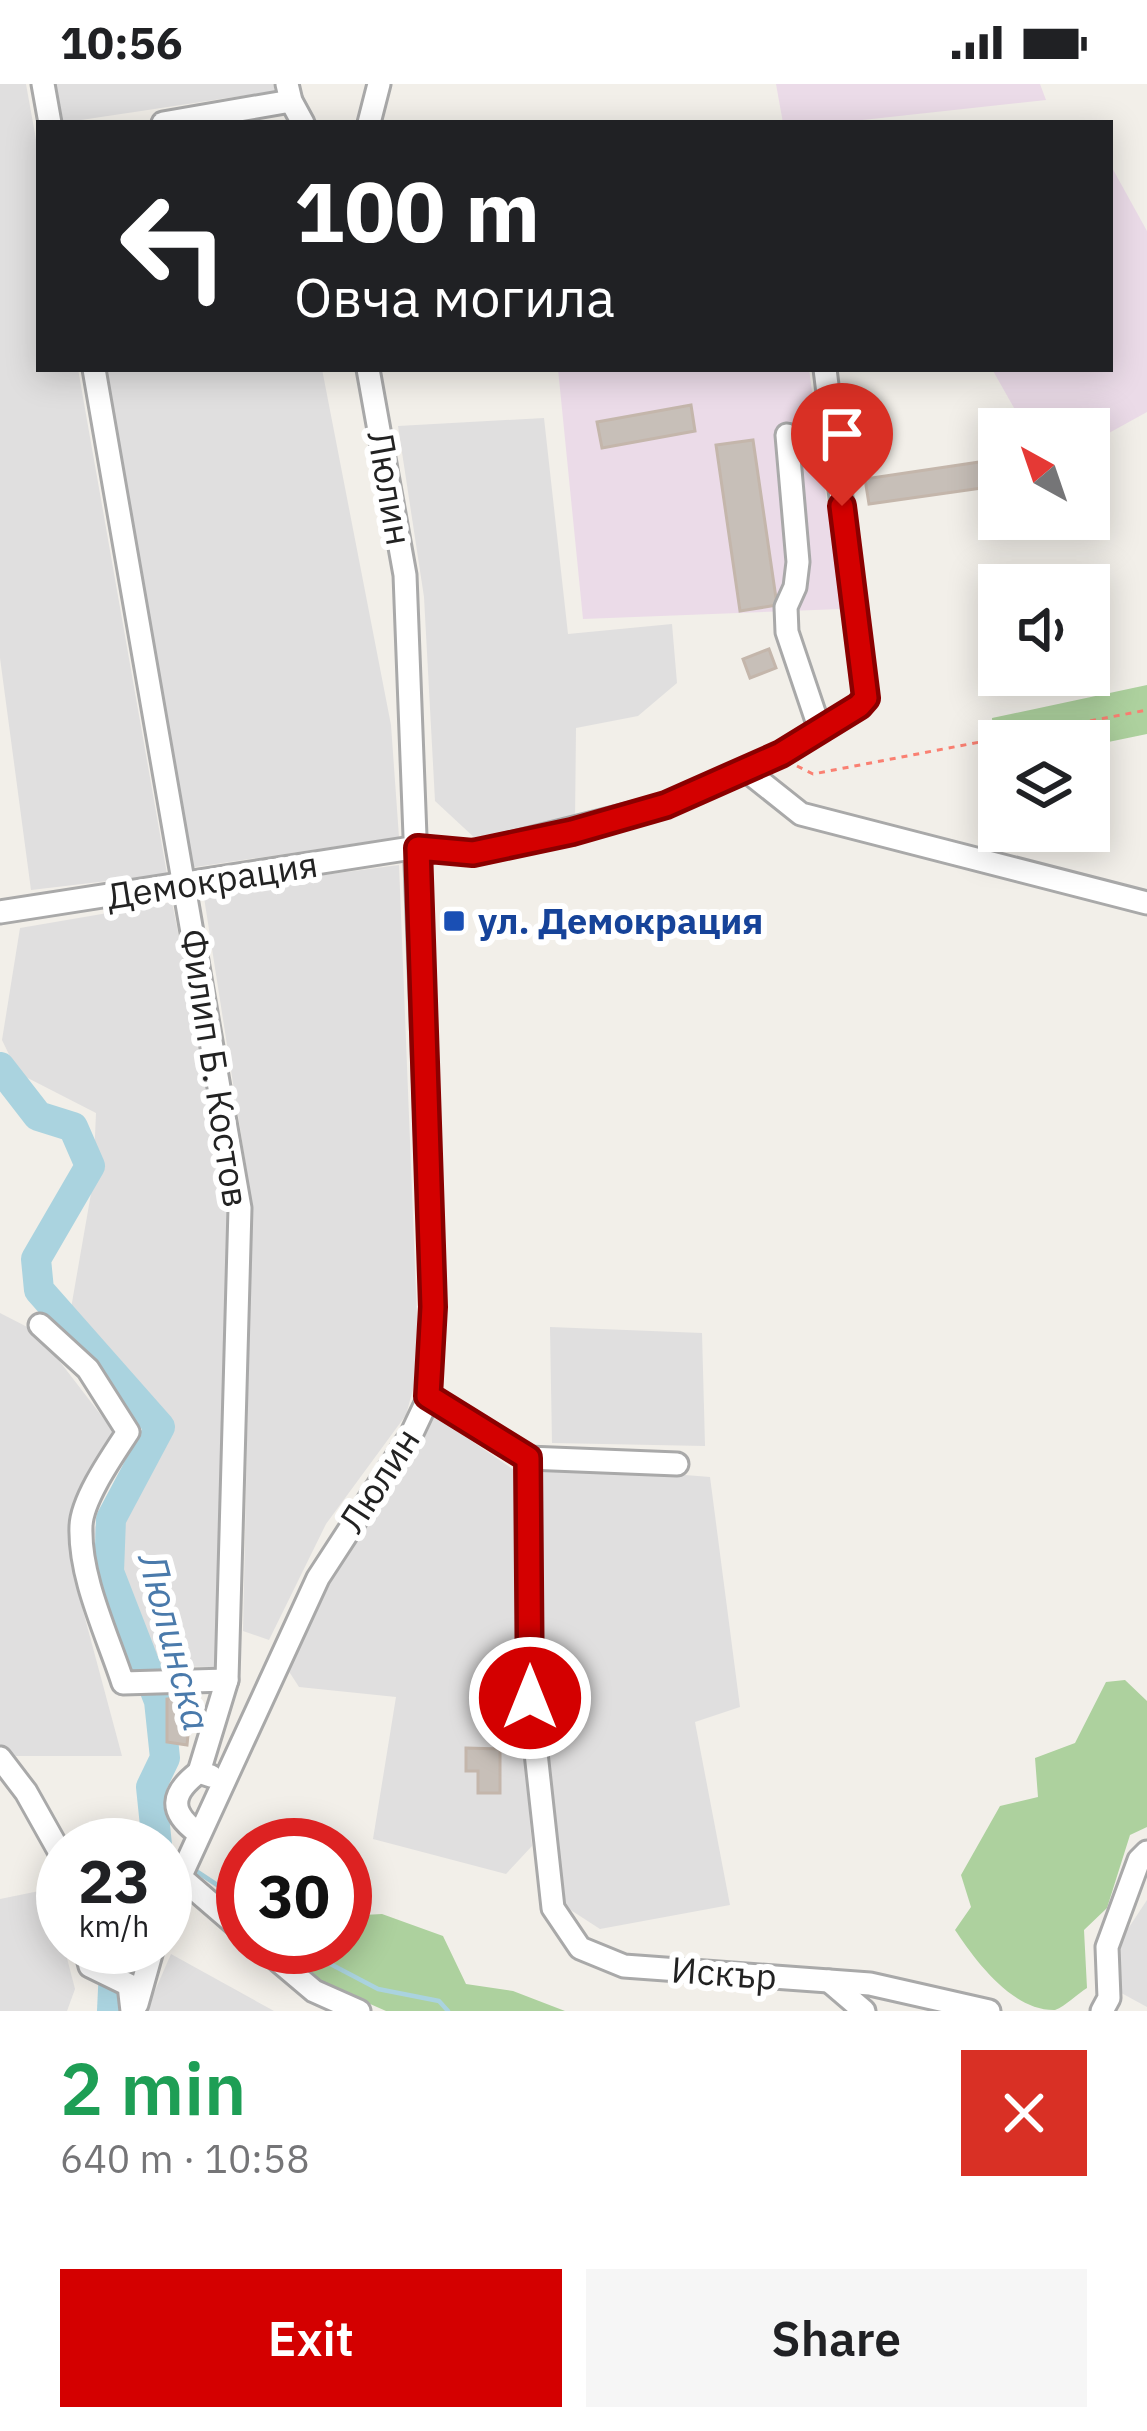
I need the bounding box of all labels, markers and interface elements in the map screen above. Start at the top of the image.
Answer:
text: 10:56 [60,13,183,71]
text: 100 m [294,156,540,265]
icon: left [96,168,252,324]
text: Овча могила [294,262,615,332]
pin [791,383,893,506]
icon: arrive [809,401,875,467]
north arrow [978,408,1110,540]
map controls [978,408,1110,852]
street label: Люлин [357,427,424,549]
button: sound [978,564,1110,696]
button: layers [978,720,1110,852]
street label: Демокрация [103,840,321,919]
place label: ул. Демокрация [478,897,763,944]
marker: ул. Демокрация [441,908,467,934]
street label: Филип Б. Костов [170,925,261,1210]
street label: Люлин [327,1419,430,1541]
water label: Люлинска [127,1546,224,1736]
position arrow [467,1635,593,1761]
speed limit sign: 30 [216,1818,372,1974]
text: 23 [78,1841,150,1920]
text: km/h [79,1906,149,1945]
street label: Искър [670,1945,778,2000]
text: 2 min [60,2041,246,2135]
button: close [961,2050,1087,2176]
text: 640 m · 10:58 [60,2133,310,2184]
button: Exit [60,2269,562,2407]
button: Share [586,2269,1087,2407]

